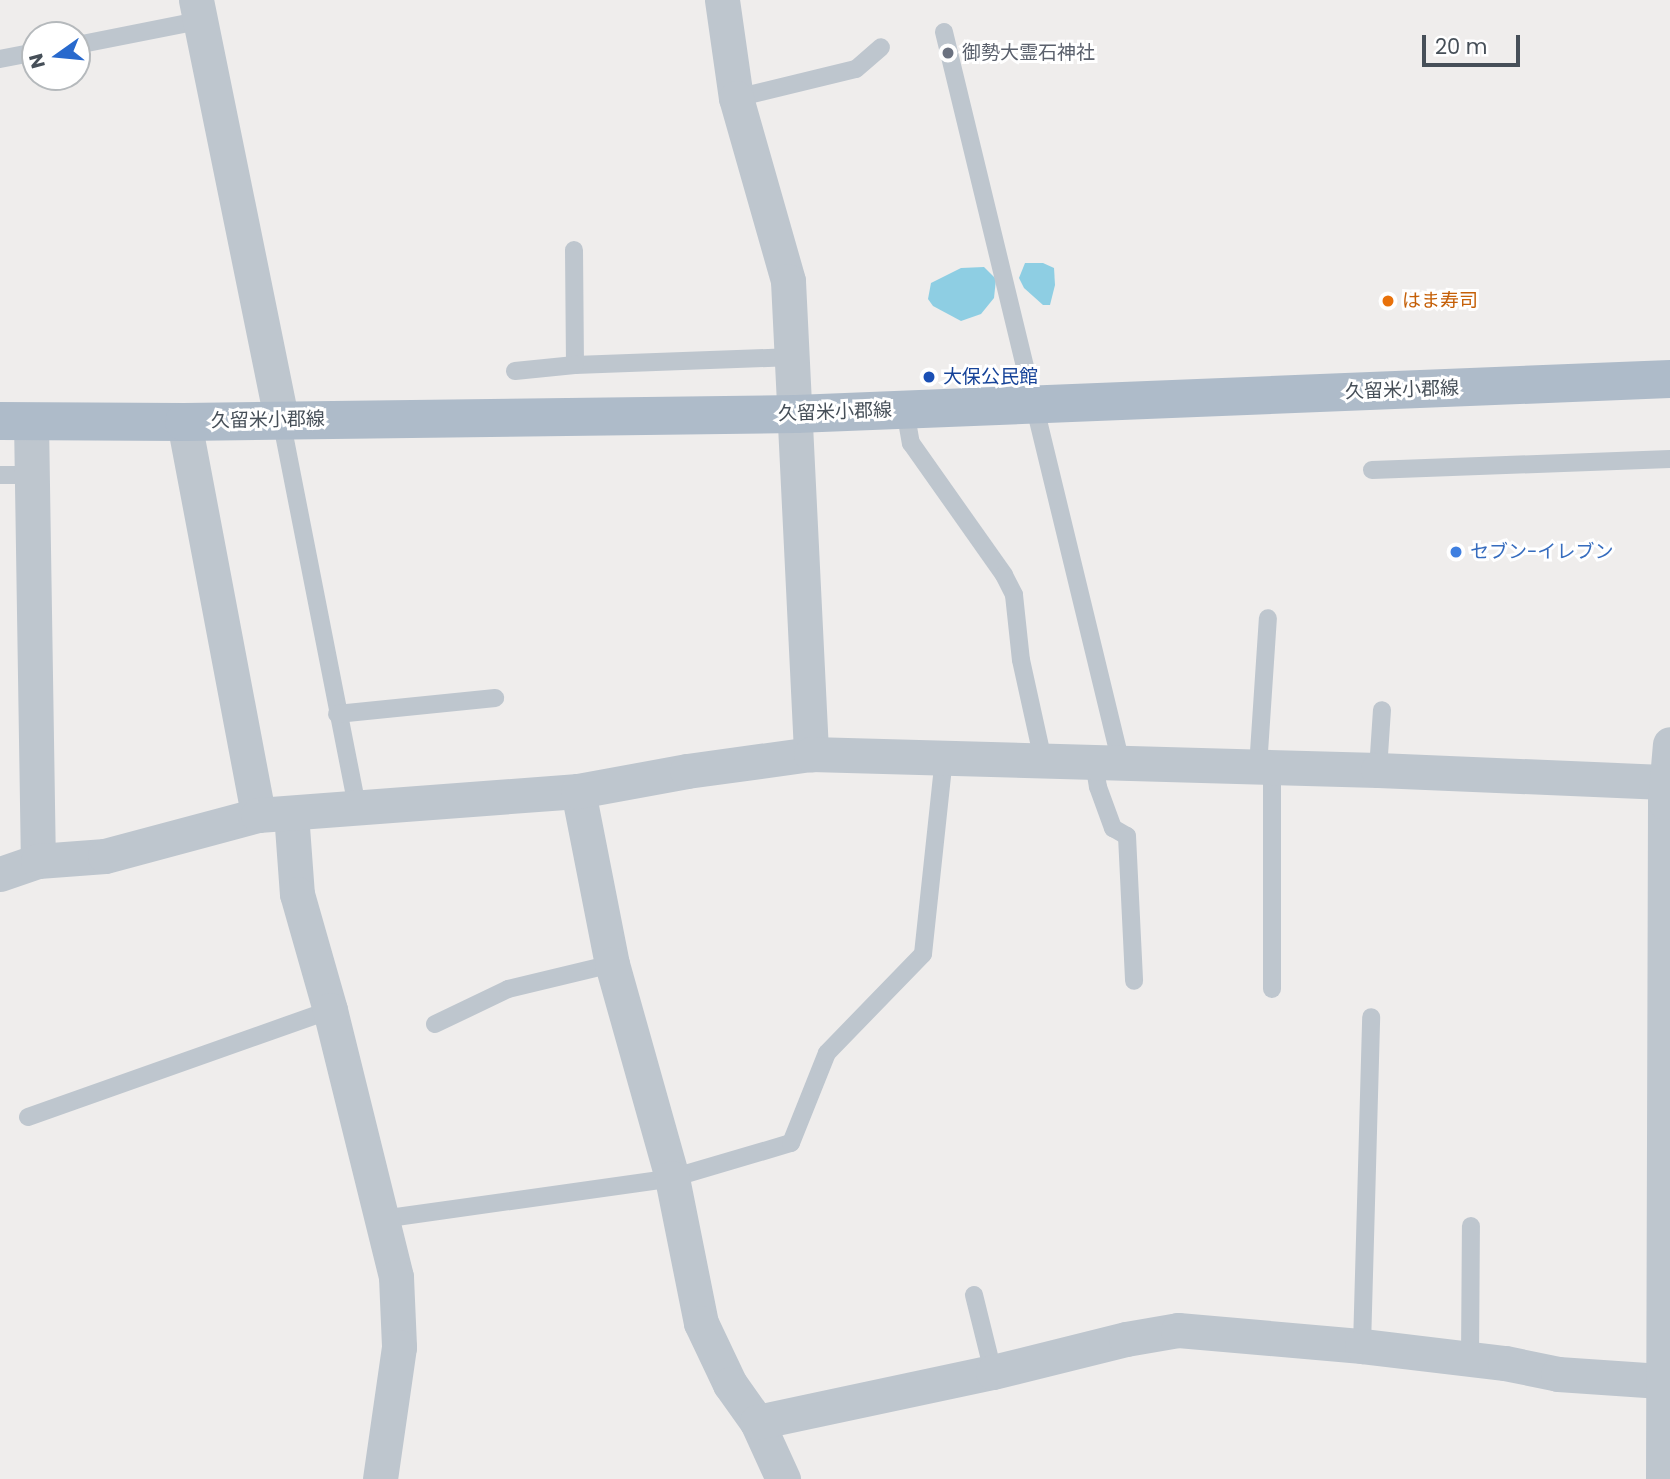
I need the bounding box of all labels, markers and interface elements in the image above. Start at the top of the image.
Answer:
north arrow [21,21,91,91]
scale bar [1425,21,1523,65]
text: 20 m [1435,32,1488,61]
place label: 御勢大霊石神社 [962,42,1095,64]
marker: 御勢大霊石神社 [940,45,956,61]
text: N [22,51,52,71]
place label: はま寿司 [1402,290,1478,312]
marker: はま寿司 [1380,293,1396,309]
place label: 大保公民館 [943,366,1038,388]
marker: 大保公民館 [921,369,937,385]
street label: 久留米小郡線 [1345,377,1459,403]
street label: 久留米小郡線 [778,399,892,425]
street label: 久留米小郡線 [211,408,325,432]
place label: セブン-イレブン [1470,541,1613,563]
marker: セブン-イレブン [1448,544,1464,560]

